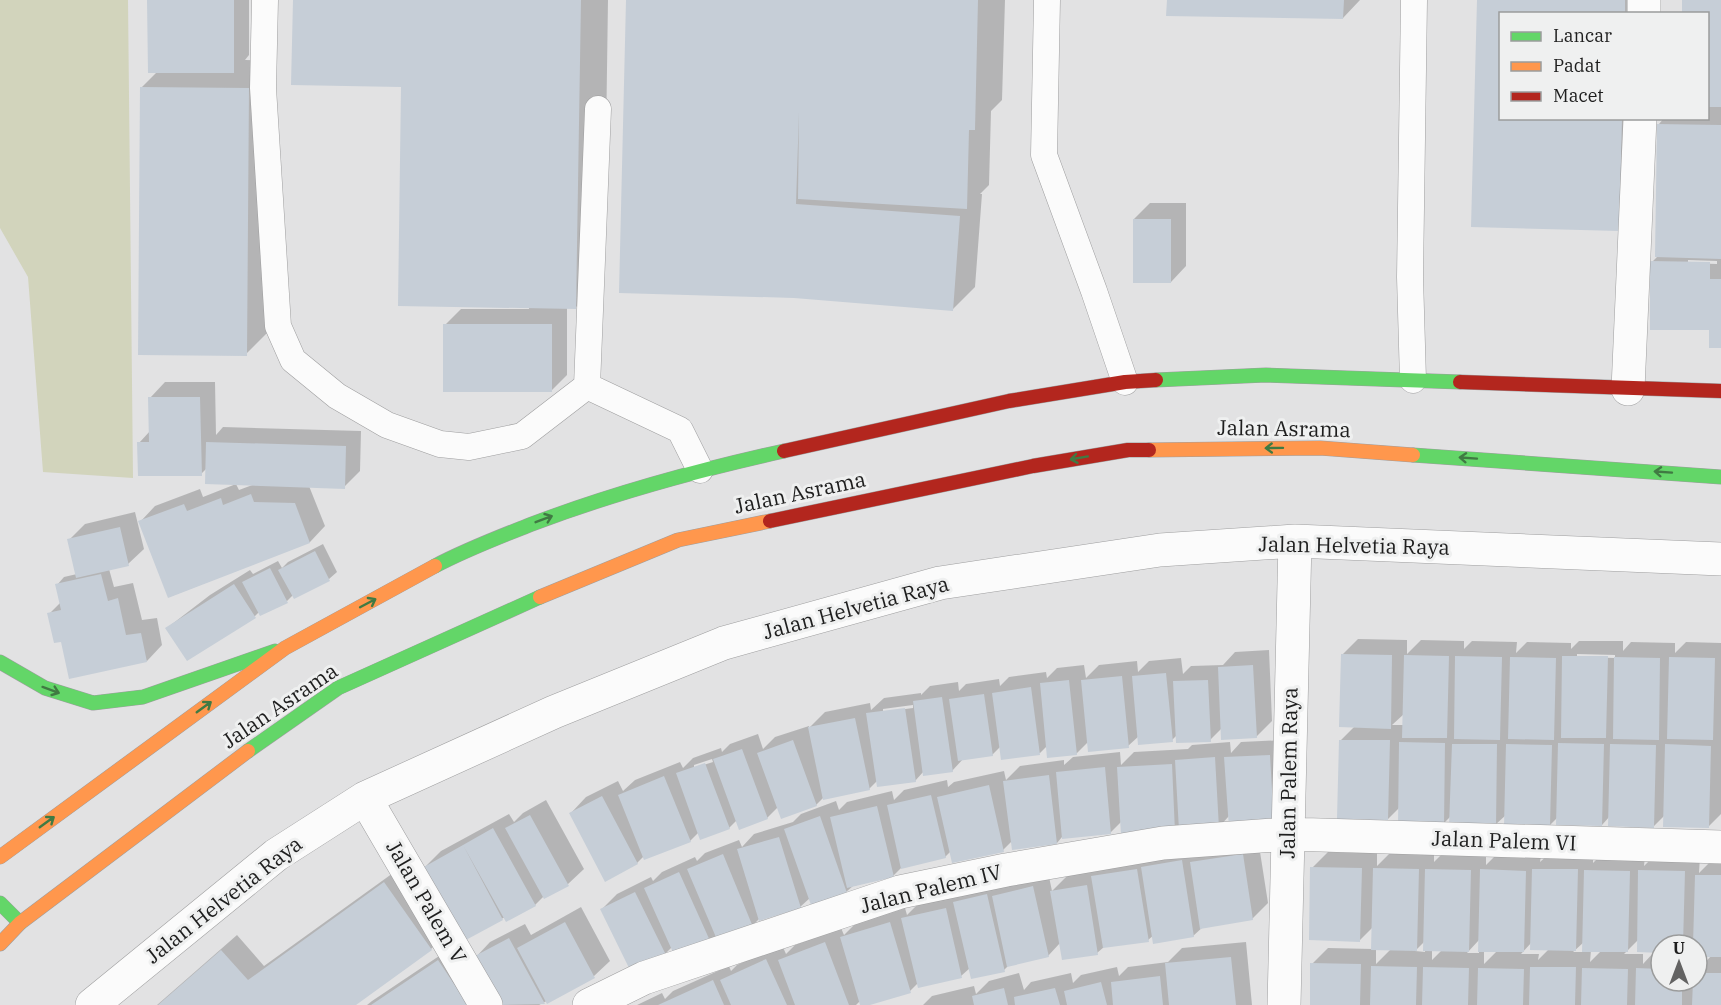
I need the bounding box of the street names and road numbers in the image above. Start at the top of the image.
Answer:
street label: Jalan Asrama [1217,413,1351,443]
street label: Jalan Asrama [731,464,868,520]
street label: Jalan Helvetia Raya [1258,529,1450,561]
street label: Jalan Helvetia Raya [760,569,952,645]
street label: Jalan Asrama [216,656,343,754]
street label: Jalan Palem Raya [1273,687,1303,859]
street label: Jalan Palem VI [1431,823,1577,857]
street label: Jalan Helvetia Raya [139,829,307,969]
street label: Jalan Palem V [380,835,473,968]
street label: Jalan Palem IV [857,857,1005,919]

